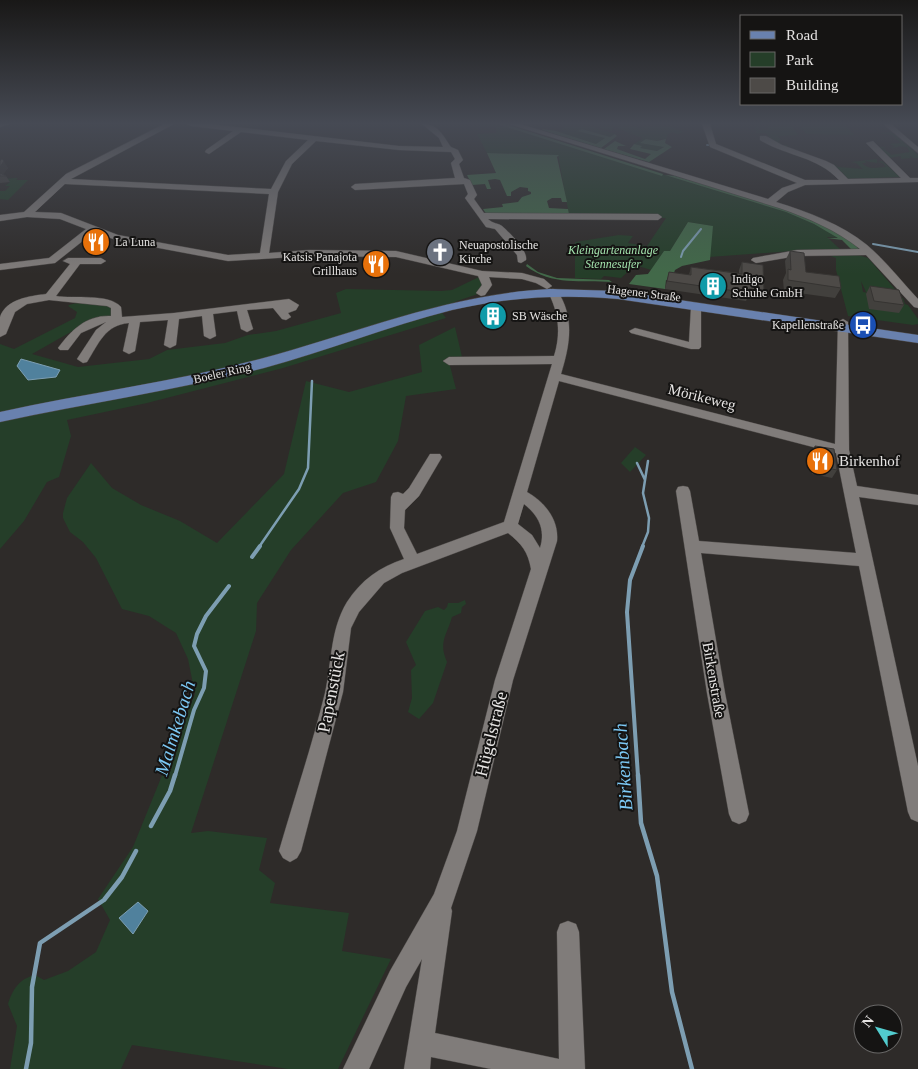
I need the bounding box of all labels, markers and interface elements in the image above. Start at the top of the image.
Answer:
legend [740,15,903,105]
text: Road [786,27,818,43]
text: Park [786,52,814,68]
text: Building [786,77,839,93]
restaurant icon: La Luna [81,227,111,257]
place label: La Luna [115,235,156,249]
church icon: Neuapostolische Kirche [425,237,455,267]
place label: Neuapostolische Kirche [459,238,538,266]
park label: Kleingartenanlage Stennesufer [567,243,659,271]
restaurant icon: Katsis Panajota Grillhaus [361,249,391,279]
place label: Katsis Panajota Grillhaus [283,250,358,278]
building icon: Indigo Schuhe GmbH [698,271,728,301]
place label: Indigo Schuhe GmbH [732,272,803,300]
street label: Hagener Straße [606,282,682,304]
building icon: SB Wäsche [478,301,508,331]
place label: SB Wäsche [512,309,567,323]
bus stop icon: Kapellenstraße [848,310,878,340]
place label: Kapellenstraße [772,318,844,332]
street label: Boeler Ring [192,360,252,386]
street label: Mörikeweg [667,381,738,413]
restaurant icon: Birkenhof [805,446,835,476]
place label: Birkenhof [839,453,900,469]
street label: Birkenstraße [699,641,729,719]
street label: Papenstück [313,650,349,734]
water label: Malmkebach [150,678,199,779]
street label: Hügelstraße [471,689,511,779]
water label: Birkenbach [609,723,637,811]
north arrow [853,1004,903,1054]
text: N [859,1013,877,1030]

